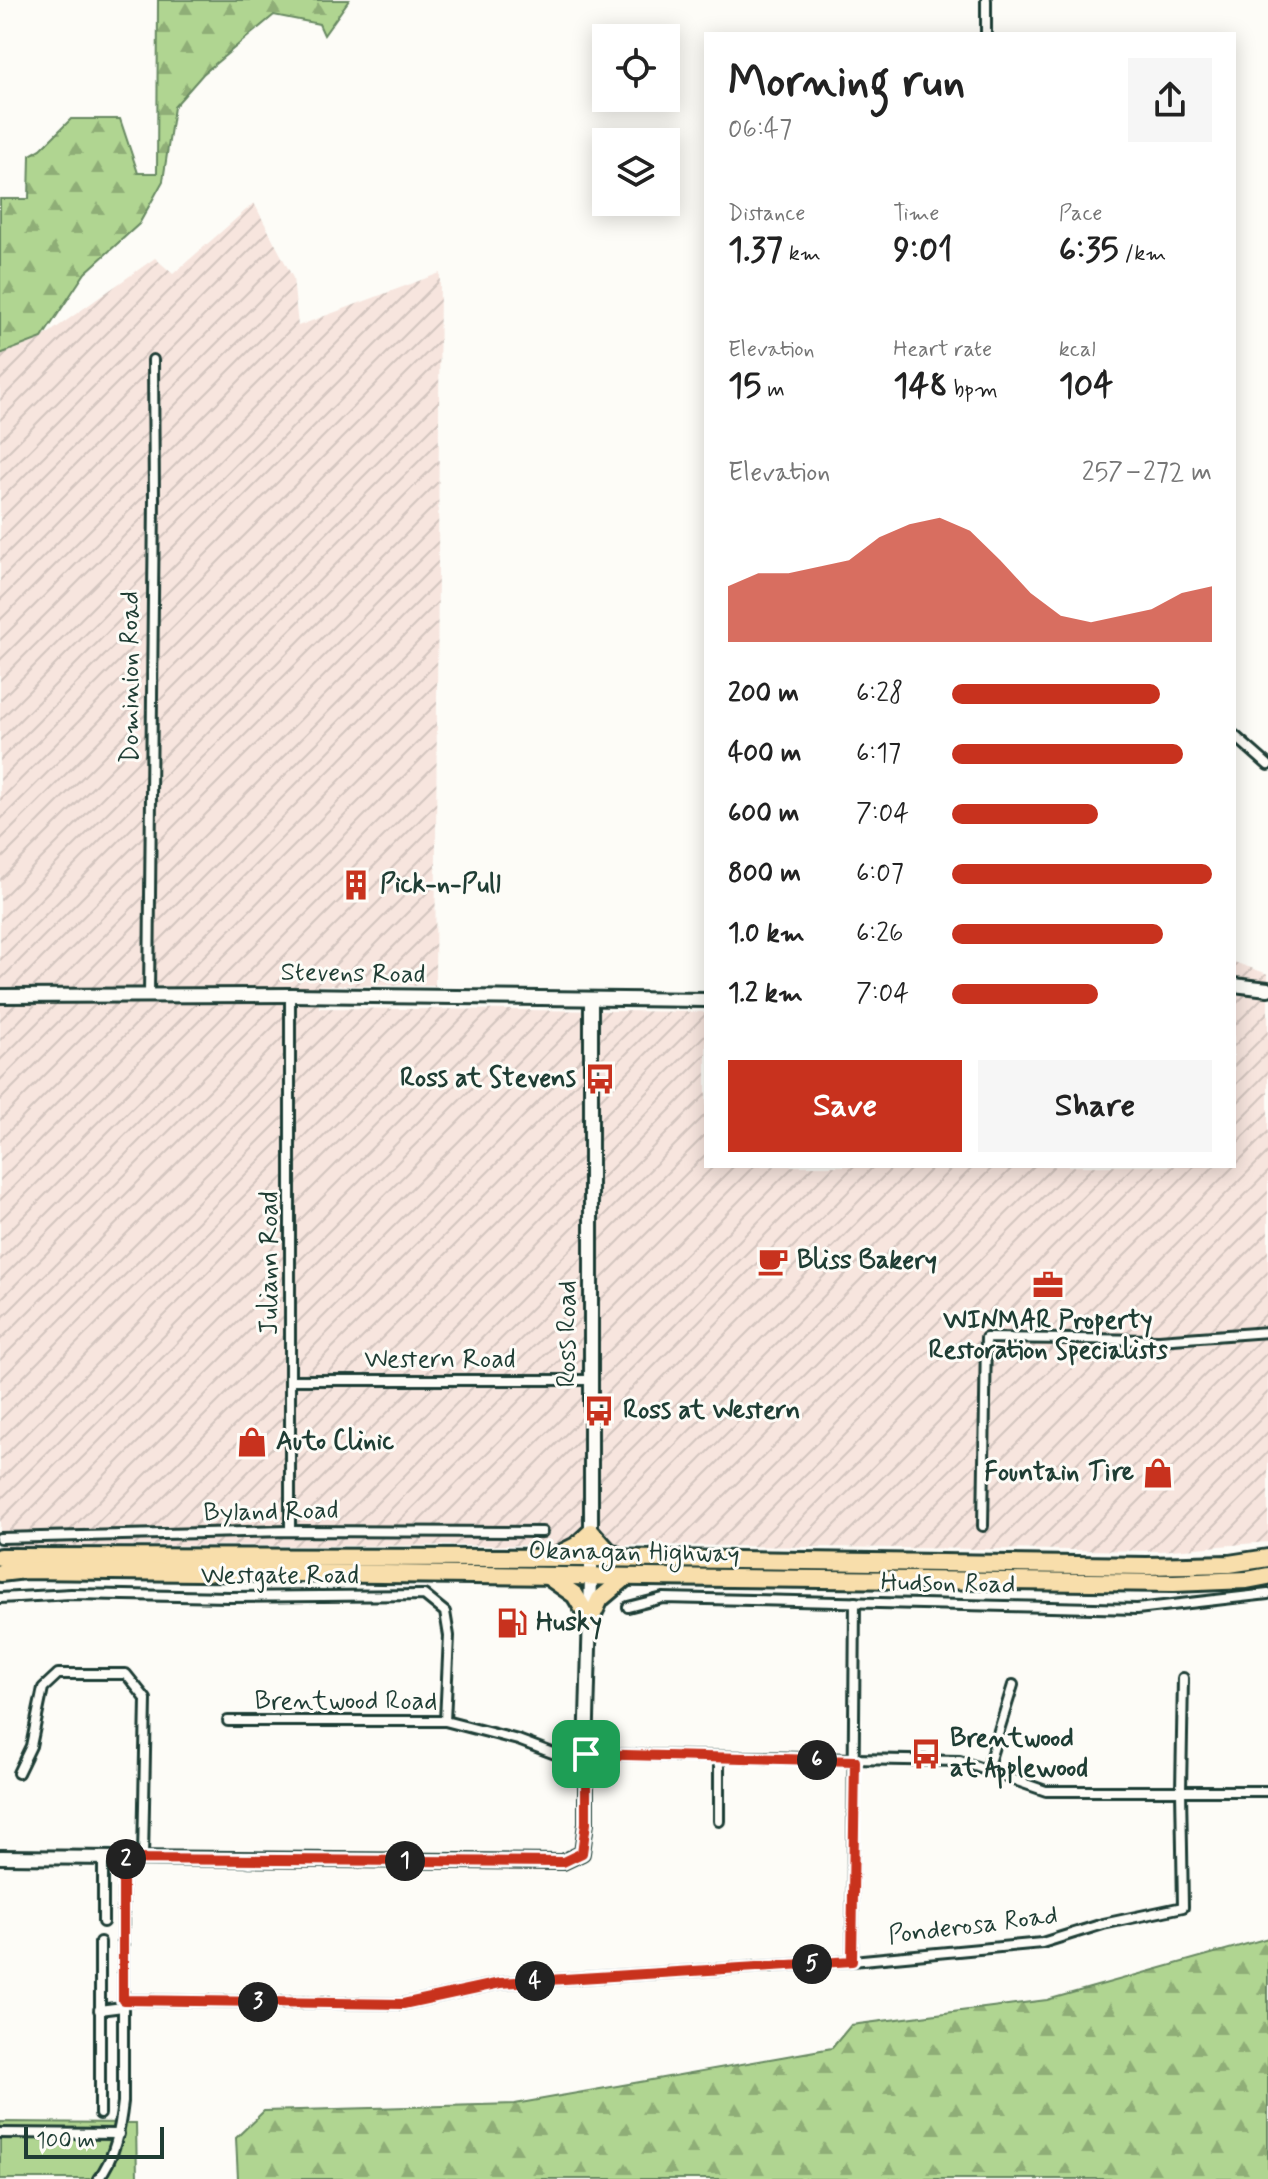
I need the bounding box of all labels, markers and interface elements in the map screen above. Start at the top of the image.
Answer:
map controls [592,24,680,216]
button: locate [592,24,680,112]
text: Morning run [728,54,965,112]
button: share [1128,58,1212,142]
text: 06:47 [728,113,792,147]
button: layers [592,128,680,216]
text: Distance [728,200,805,228]
text: Time [893,200,939,228]
text: Pace [1059,200,1102,228]
text: 1.37 [728,228,783,273]
text: 9:01 [893,228,953,273]
text: 6:35 [1059,228,1119,273]
text: km [783,240,821,268]
text: /km [1119,240,1166,268]
text: Elevation [728,336,815,364]
text: Heart rate [893,336,992,364]
text: kcal [1059,336,1096,364]
text: 15 [728,364,761,409]
text: 148 [893,364,948,409]
text: 104 [1059,364,1113,409]
text: m [761,376,785,404]
text: bpm [948,376,998,404]
text: Elevation [728,456,830,490]
text: 257–272 m [1082,456,1212,490]
street label: Dominion Road [114,591,148,763]
text: 200 m [728,677,799,711]
text: 6:28 [856,677,903,711]
text: 400 m [728,737,801,771]
text: 6:17 [856,737,901,771]
text: 600 m [728,797,800,831]
text: 7:04 [856,797,909,831]
text: 800 m [728,857,801,891]
text: 6:07 [856,857,904,891]
building icon: Pick-n-Pull [339,868,373,902]
place label: Pick-n-Pull [380,868,501,902]
text: 1.0 km [728,917,805,951]
text: 6:26 [856,917,903,951]
street label: Stevens Road [280,956,426,992]
text: 1.2 km [728,977,803,1011]
text: 7:04 [856,977,909,1011]
button: Save [728,1060,962,1152]
button: Share [978,1060,1212,1152]
place label: Ross at Stevens [400,1062,576,1096]
bus stop icon: Ross at Stevens [583,1062,617,1096]
street label: Juliann Road [253,1191,287,1335]
cafe icon: Bliss Bakery [756,1244,790,1278]
place label: Bliss Bakery [797,1244,937,1278]
office icon: WINMAR Property Restoration Specialists [1031,1268,1065,1302]
street label: Ross Road [551,1280,585,1388]
place label: WINMAR Property Restoration Specialists [928,1304,1168,1368]
street label: Western Road [364,1343,516,1377]
bus stop icon: Ross at Western [582,1394,616,1428]
place label: Ross at Western [623,1394,801,1428]
shop icon: Auto Clinic [235,1425,269,1459]
place label: Auto Clinic [276,1425,394,1459]
place label: Fountain Tire [984,1456,1134,1490]
shop icon: Fountain Tire [1141,1456,1175,1490]
street label: Byland Road [203,1494,339,1530]
street label: Okanagan Highway [528,1534,740,1574]
street label: Westgate Road [201,1559,359,1593]
street label: Hudson Road [880,1566,1016,1602]
fuel station icon: Husky [495,1606,529,1640]
place label: Husky [536,1606,602,1640]
street label: Brentwood Road [255,1685,437,1719]
pin [552,1720,620,1788]
place label: Brentwood at Applewood [950,1722,1088,1789]
icon: arrive [564,1732,608,1776]
bus stop icon: Brentwood at Applewood [909,1737,943,1771]
pin: 6 [797,1740,837,1780]
text: 6 [811,1746,823,1774]
pin: 2 [106,1839,146,1879]
pin: 1 [385,1841,425,1881]
text: 2 [121,1845,131,1873]
text: 1 [400,1847,410,1875]
street label: Ponderosa Road [886,1899,1060,1953]
pin: 5 [792,1944,832,1984]
text: 5 [805,1950,819,1978]
pin: 4 [515,1961,555,2001]
text: 4 [529,1967,541,1995]
pin: 3 [238,1982,278,2022]
text: 3 [253,1988,263,2016]
scale bar [24,2123,164,2159]
text: 100 m [36,2127,95,2155]

